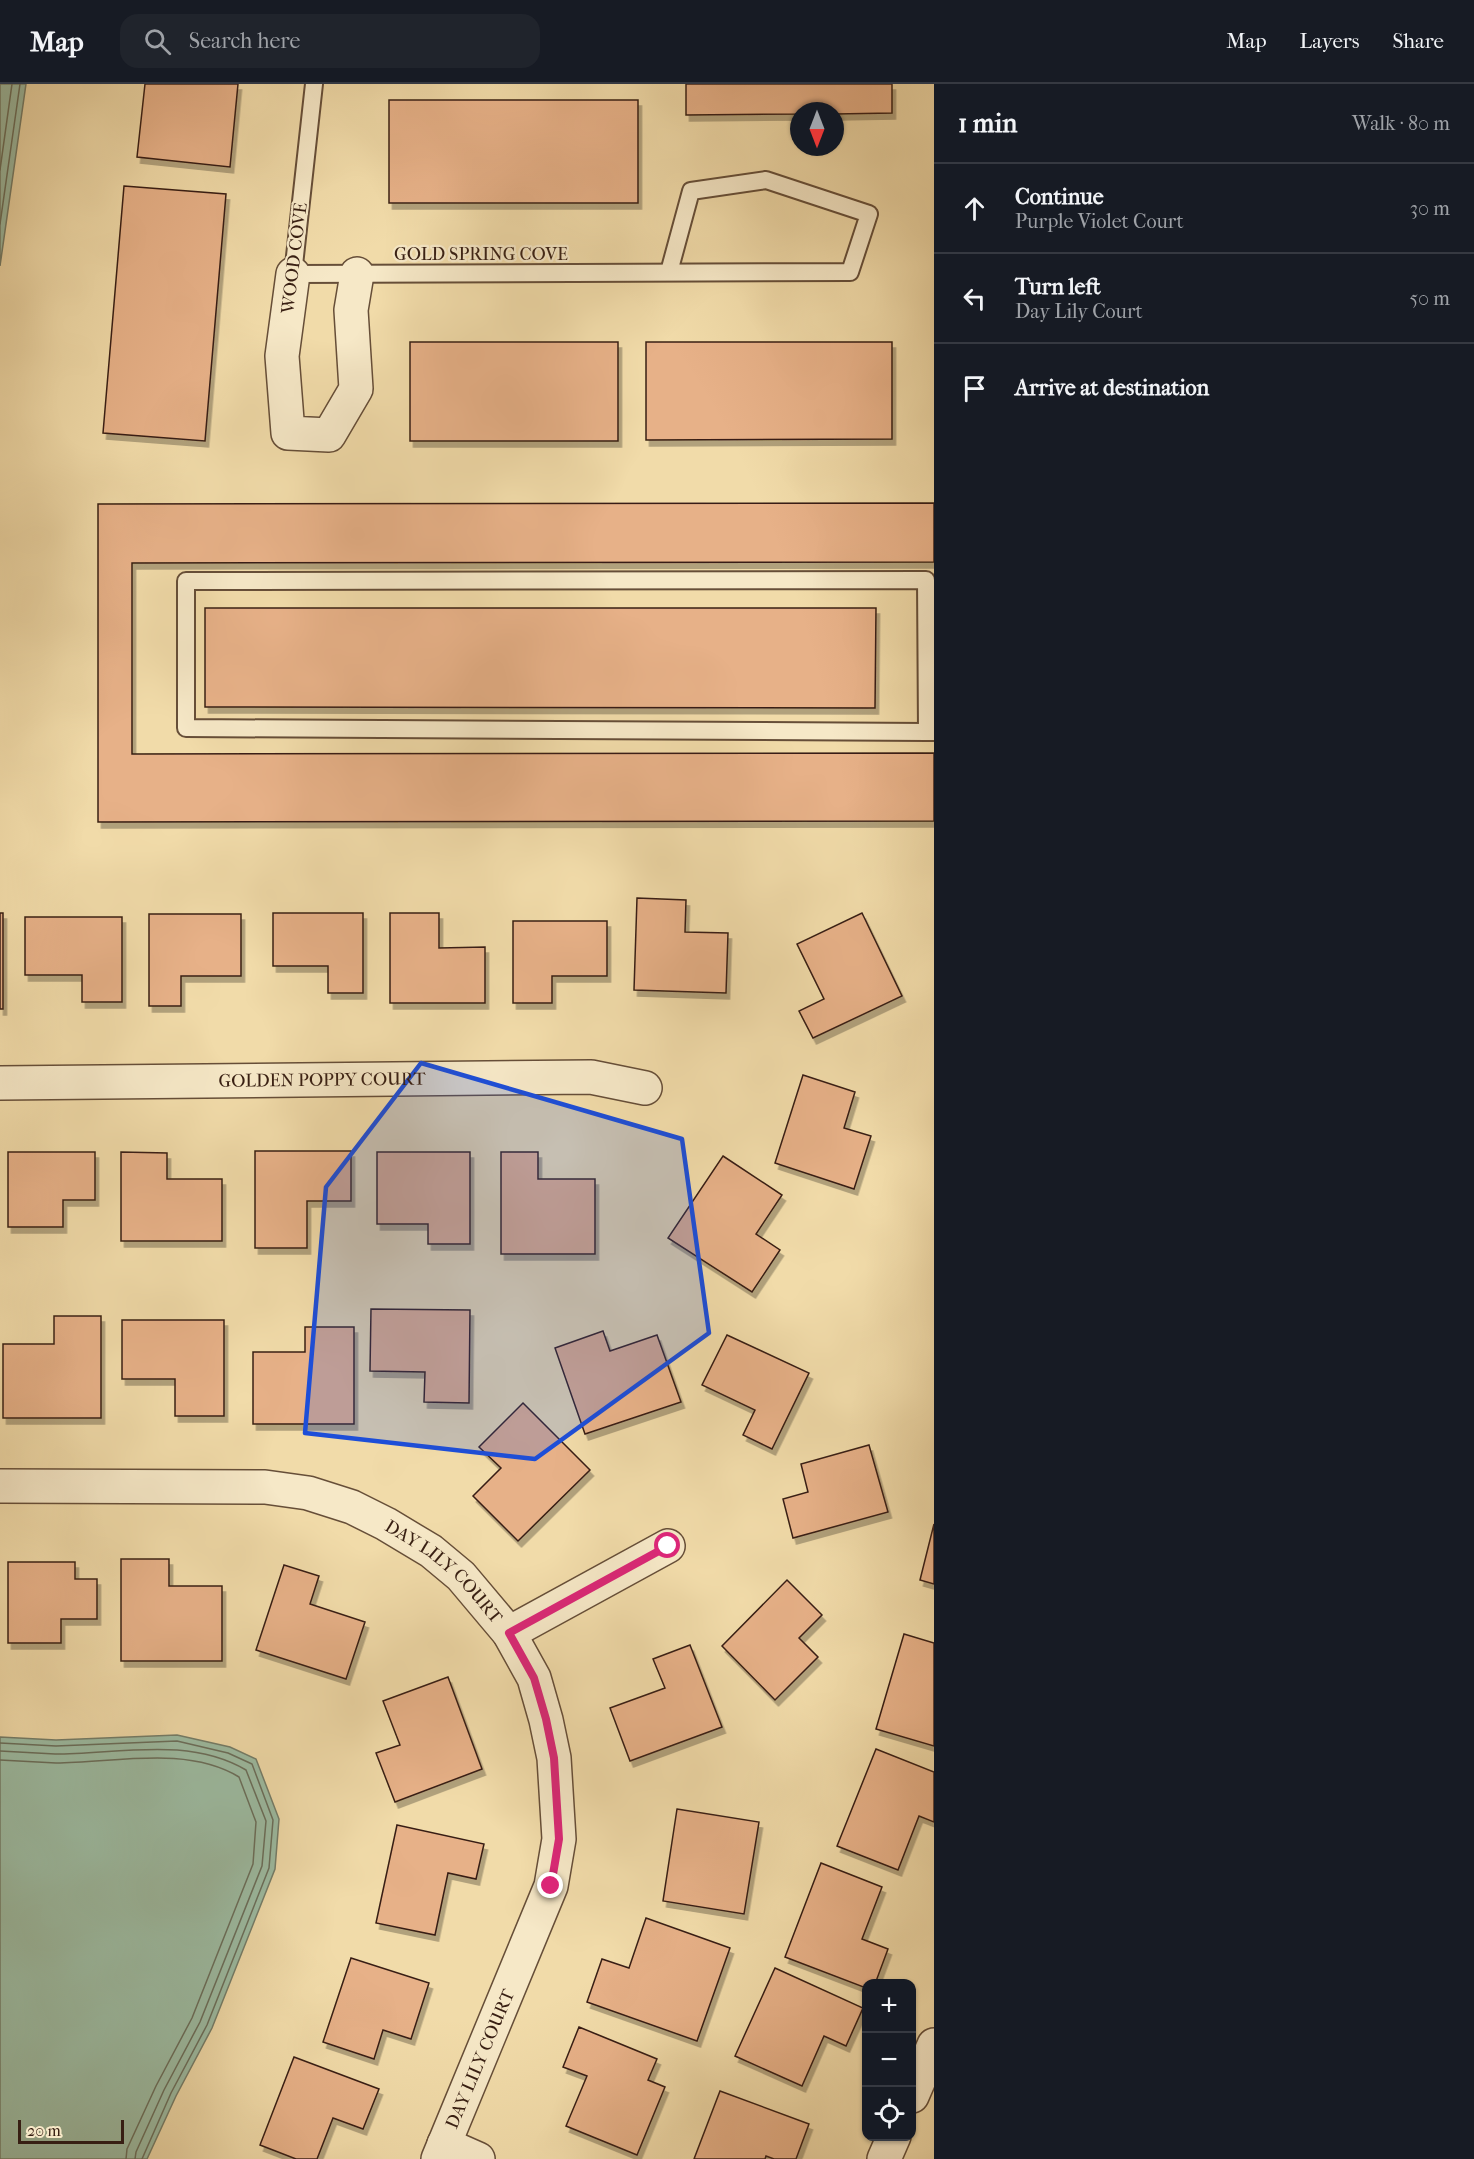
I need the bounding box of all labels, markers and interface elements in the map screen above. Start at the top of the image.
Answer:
search box [120,14,540,68]
text: Map [30,25,84,58]
icon: search [141,25,174,58]
text: Search here [189,28,300,54]
text: Map [1226,29,1267,53]
text: Layers [1300,29,1359,53]
text: Share [1392,29,1444,53]
north arrow [790,102,844,156]
text: 1 min [958,108,1017,139]
text: Walk · 80 m [1352,112,1450,135]
text: Continue [1015,184,1104,210]
icon: ahead [958,192,991,225]
text: 30 m [1410,197,1450,220]
street label: WOOD COVE [277,201,312,316]
text: Purple Violet Court [1015,210,1184,233]
street label: GOLD SPRING COVE [394,244,568,265]
text: Turn left [1015,274,1101,300]
icon: left [958,282,991,315]
text: 50 m [1409,287,1450,310]
text: Day Lily Court [1015,300,1143,323]
icon: arrive [958,372,991,405]
text: Arrive at destination [1015,375,1209,401]
street label: GOLDEN POPPY COURT [218,1069,427,1092]
street label: DAY LILY COURT [381,1516,507,1629]
route start [654,1532,680,1558]
route end [537,1872,563,1898]
map controls [862,1979,916,2141]
button: + [862,1979,916,2033]
street label: DAY LILY COURT [442,1986,520,2132]
button: − [862,2033,916,2087]
button: locate [862,2087,916,2141]
scale bar [18,2117,124,2144]
text: 20 m [27,2121,61,2140]

